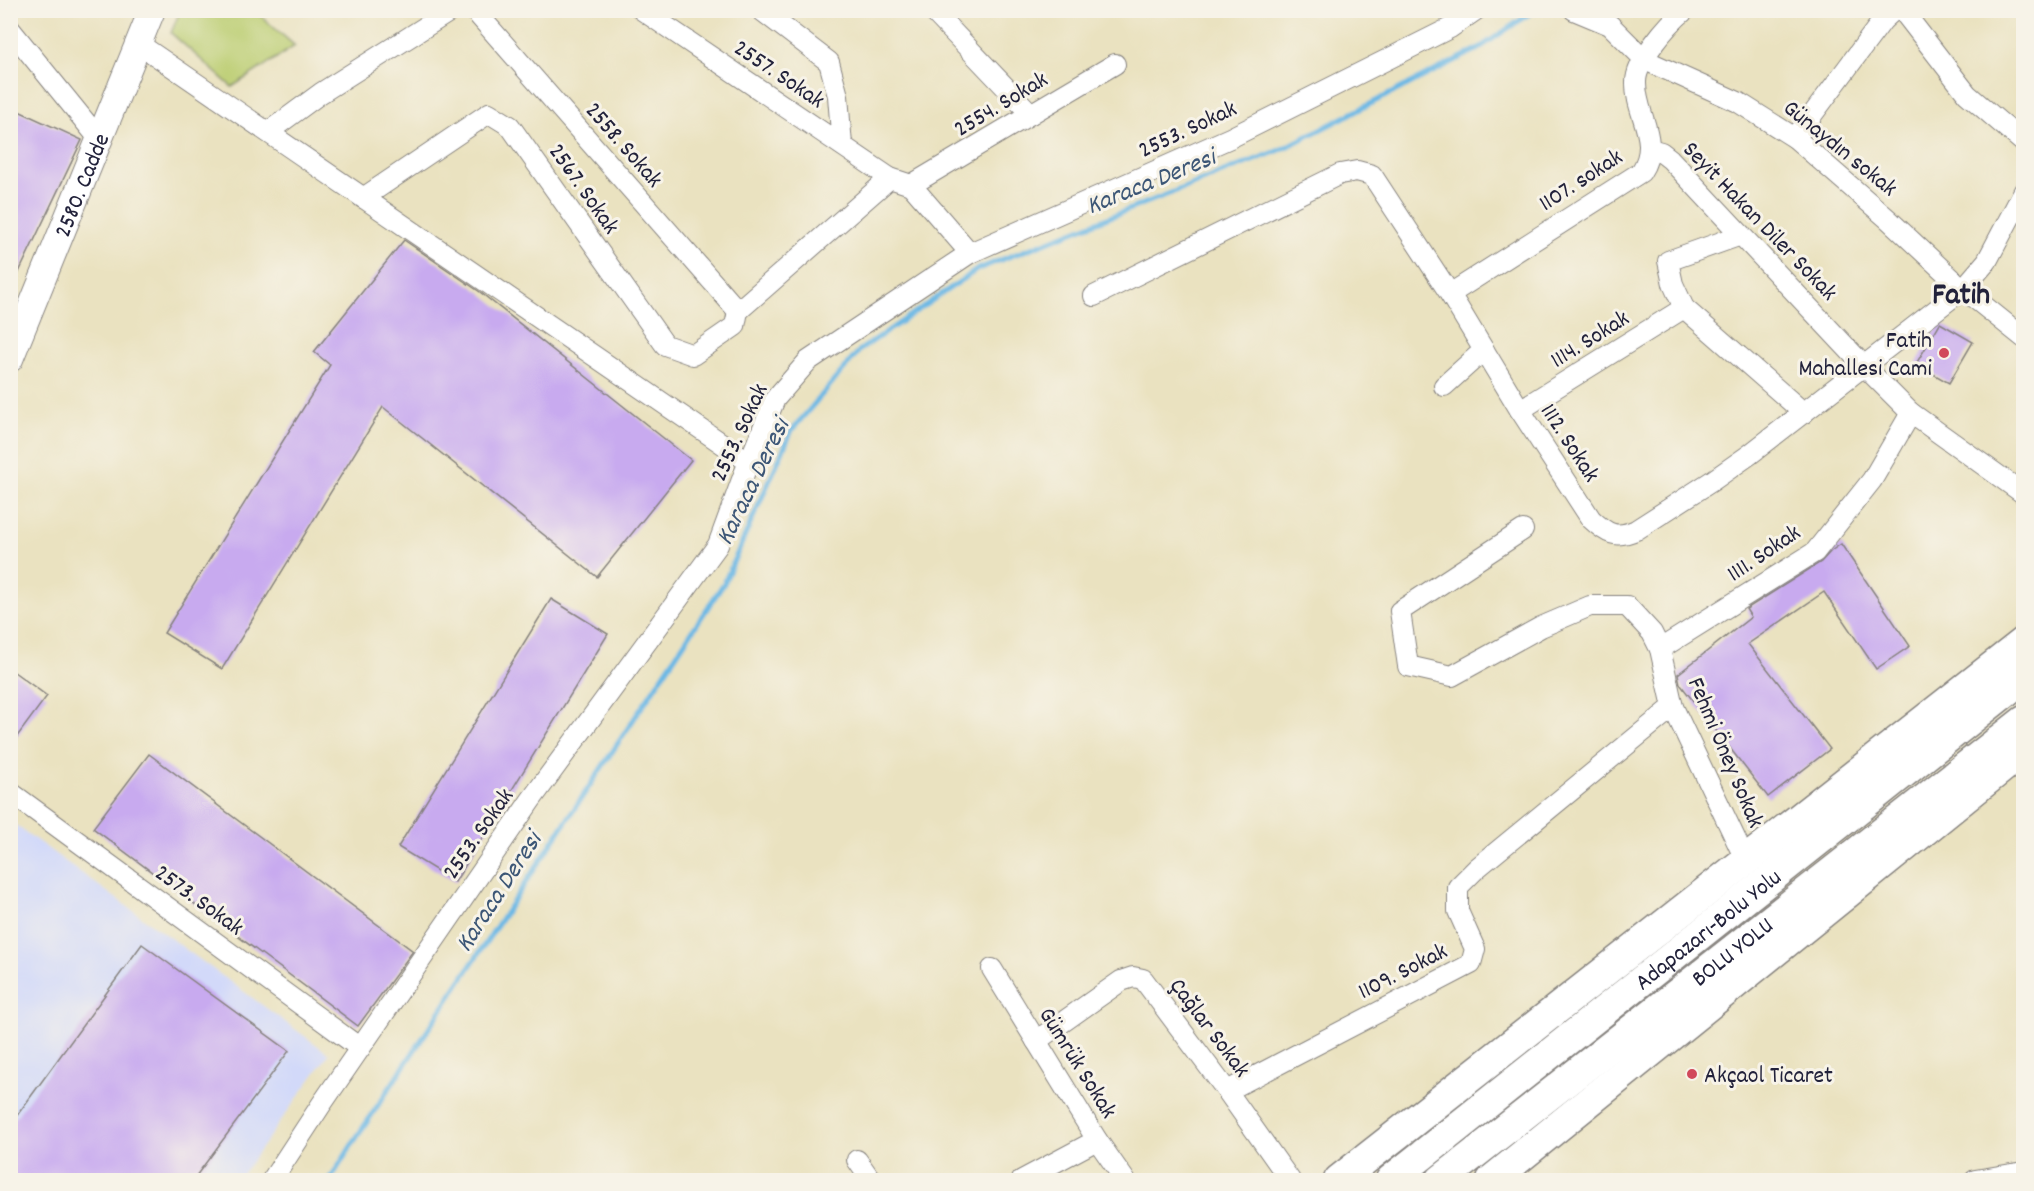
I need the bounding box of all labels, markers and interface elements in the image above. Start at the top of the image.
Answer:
street label: 2557. Sokak [726,32,831,119]
street label: 2554. Sokak [948,64,1055,147]
street label: 2553. Sokak [1133,93,1243,168]
street label: Günaydın sokak [1775,93,1904,206]
street label: 2558. Sokak [576,96,670,196]
street label: 2580. Cadde [47,129,120,243]
street label: Seyit Hakan Diler Sokak [1674,135,1844,310]
street label: 2567. Sokak [539,137,626,242]
water label: Karaca Deresi [1081,139,1225,226]
street label: 1107. sokak [1533,142,1630,221]
district label: Fatih [1932,276,1990,319]
street label: 1114. Sokak [1545,303,1637,378]
place label: Fatih Mahallesi Cami [1798,325,1932,387]
marker: Fatih Mahallesi Cami [1937,346,1951,360]
street label: 2553. Sokak [703,378,778,488]
street label: 1112. Sokak [1530,397,1607,490]
water label: Karaca Deresi [708,409,803,552]
street label: 1111. Sokak [1721,517,1808,592]
street label: Fehmi Öney Sokak [1677,673,1771,834]
street label: 2553. Sokak [435,782,524,888]
water label: Karaca Deresi [447,822,555,960]
street label: 2573. Sokak [147,857,250,945]
street label: Adapazarı-Bolu Yolu [1628,862,1790,1000]
street label: BOLU YOLU [1685,910,1782,997]
street label: 1109. Sokak [1353,936,1454,1010]
street label: Çağlar Sokak [1160,972,1257,1086]
street label: Gümrük Sokak [1029,1001,1124,1126]
place label: Akçaol Ticaret [1704,1060,1833,1094]
marker: Akçaol Ticaret [1685,1067,1699,1081]

